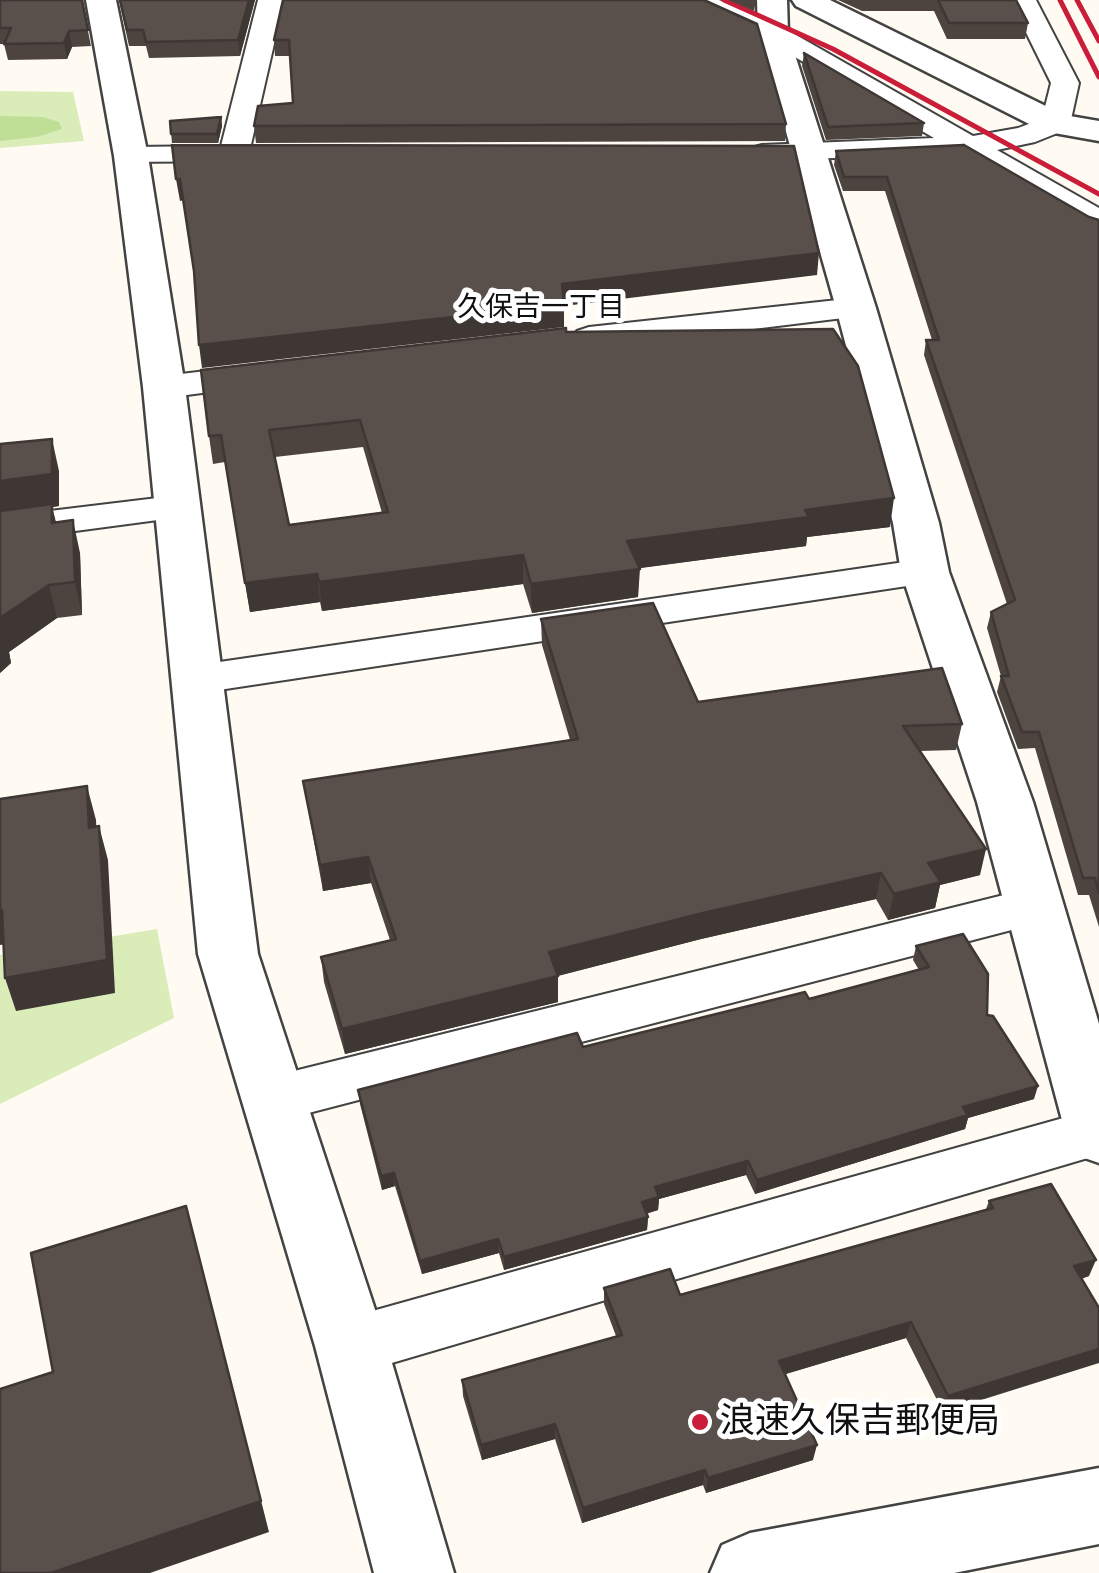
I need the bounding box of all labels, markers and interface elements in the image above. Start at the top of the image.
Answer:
district label: 久保吉一丁目 [457,291,625,325]
place label: 浪速久保吉郵便局 [720,1401,1000,1443]
marker: 浪速久保吉郵便局 [689,1411,711,1433]

